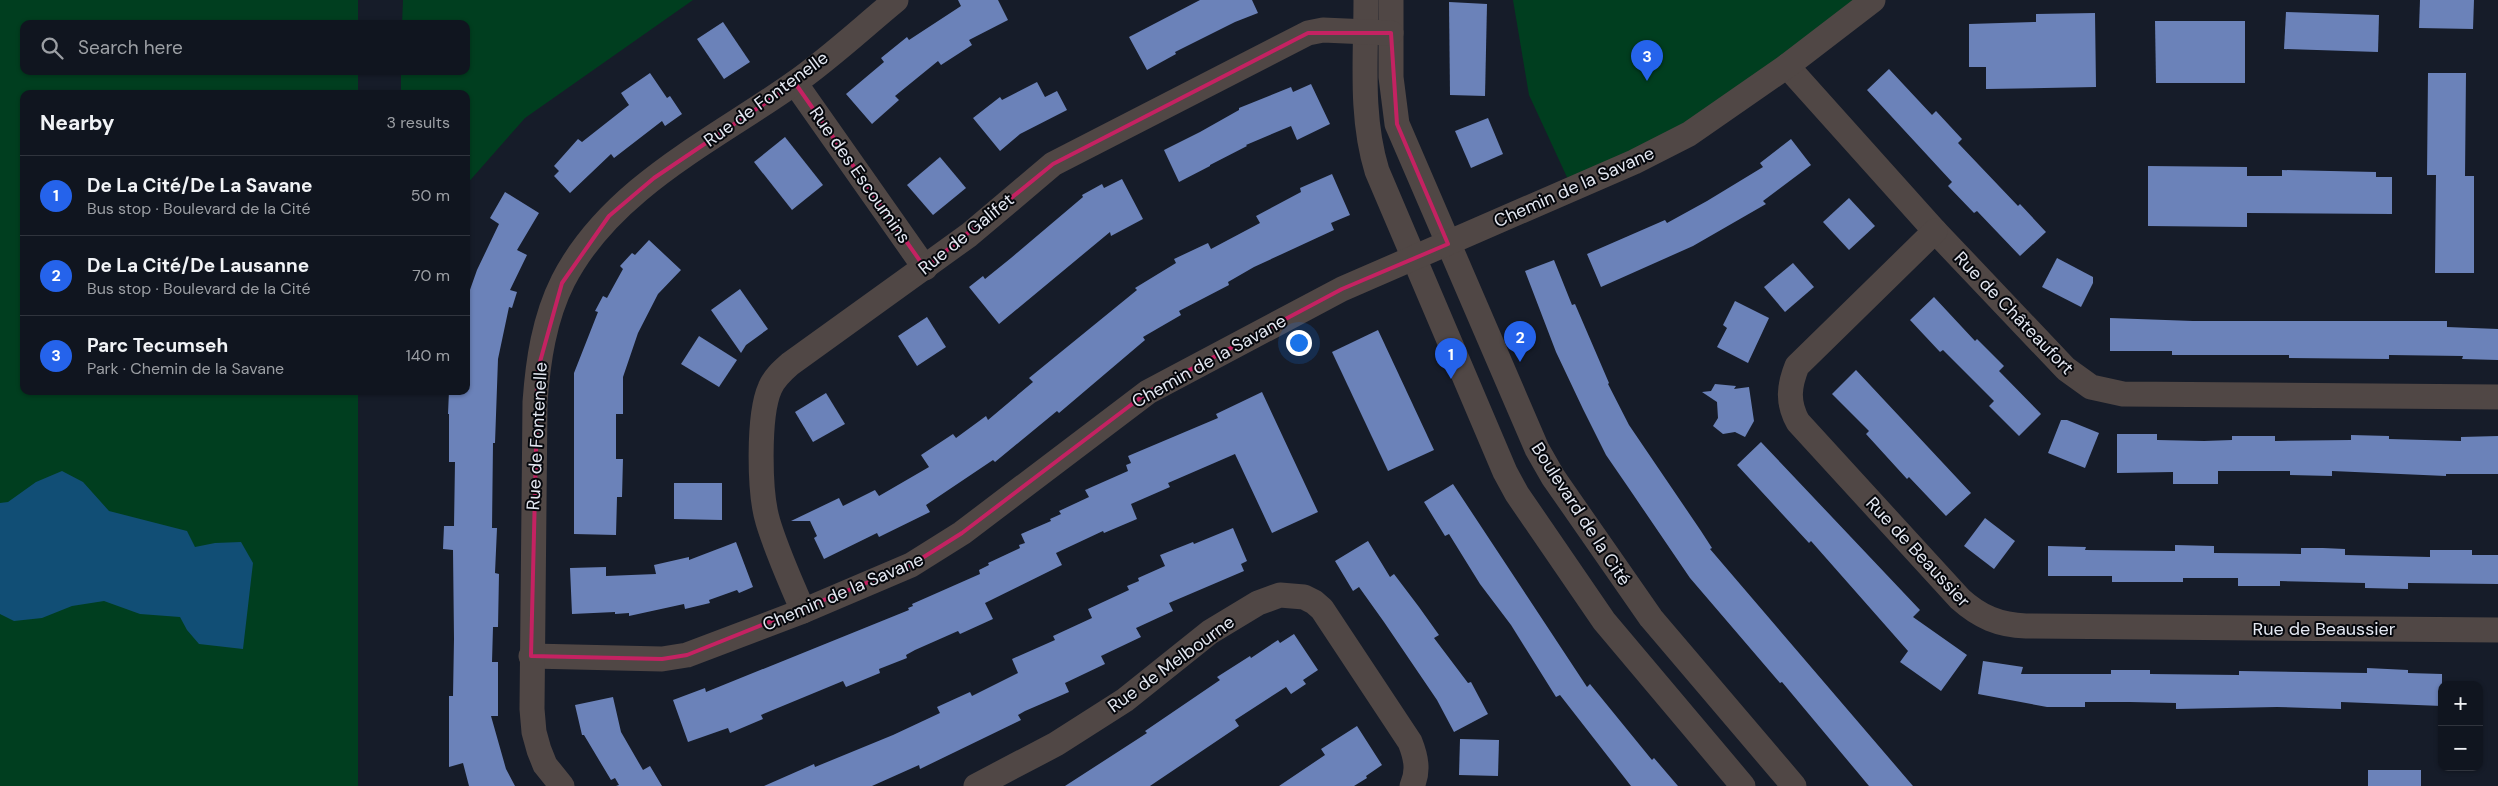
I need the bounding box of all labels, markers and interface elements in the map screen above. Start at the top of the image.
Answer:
search box [20,20,470,75]
icon: search [38,34,66,62]
text: Search here [78,35,183,60]
pin: 3 [1631,40,1663,81]
street label: Rue de Fontenelle [699,46,833,152]
street label: Rue des Escoumins [804,102,916,248]
text: Nearby [40,109,114,137]
text: 3 results [387,112,450,133]
street label: Chemin de la Savane [1490,141,1658,233]
text: De La Cité/De La Savane [87,173,313,198]
text: 1 [53,185,59,206]
text: 50 m [411,185,450,206]
street label: Rue de Galifet [913,188,1019,280]
text: Bus stop · Boulevard de la Cité [87,198,311,219]
street label: Rue de Châteaufort [1949,246,2079,380]
text: De La Cité/De Lausanne [87,253,309,278]
text: 2 [51,265,61,286]
text: 70 m [412,265,450,286]
text: Bus stop · Boulevard de la Cité [87,278,311,299]
street label: Chemin de la Savane [1127,309,1291,413]
pin: 2 [1504,321,1536,362]
your location [1286,330,1312,356]
text: Parc Tecumseh [87,333,228,358]
pin: 1 [1435,338,1467,379]
text: 3 [51,345,61,366]
text: 140 m [406,345,450,366]
text: Park · Chemin de la Savane [87,358,284,379]
street label: Rue de Fontenelle [521,361,553,511]
street label: Boulevard de la Cité [1526,438,1636,590]
street label: Rue de Beaussier [1861,492,1976,613]
street label: Chemin de la Savane [759,547,927,637]
street label: Rue de Melbourne [1103,610,1239,718]
street label: Rue de Beaussier [2253,617,2396,641]
map controls [2438,681,2483,771]
button: + [2438,681,2483,726]
button: − [2438,726,2483,771]

